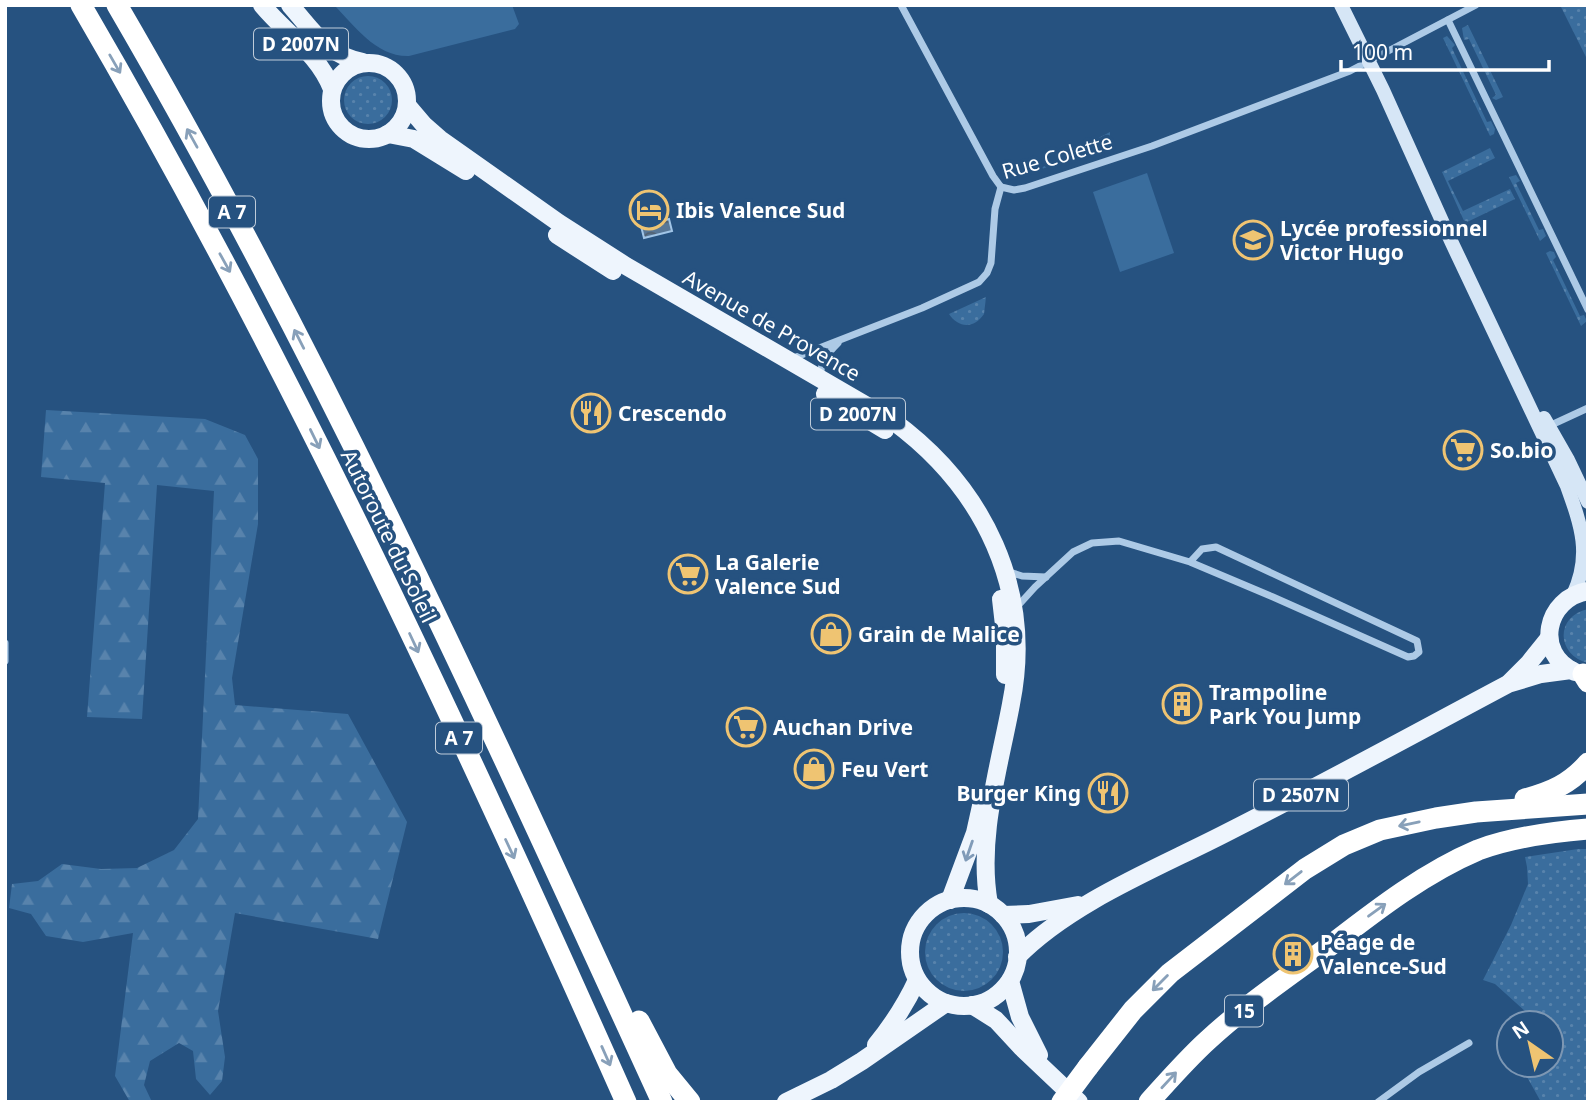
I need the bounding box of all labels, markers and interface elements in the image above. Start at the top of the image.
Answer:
road number: D 2007N [254,28,348,60]
scale bar [1341,28,1549,72]
text: 100 m [1352,38,1413,66]
one-way arrow [108,54,122,74]
street label: Rue Colette [999,127,1115,185]
one-way arrow [185,128,199,149]
hotel icon: Ibis Valence Sud [628,189,670,231]
road number: A 7 [209,196,255,228]
place label: Ibis Valence Sud [676,196,845,224]
place label: Lycée professionnel Victor Hugo [1280,214,1488,266]
school or university icon: Lycée professionnel Victor Hugo [1232,219,1274,261]
one-way arrow [219,252,232,273]
street label: Avenue de Provence [678,263,866,387]
one-way arrow [292,329,305,350]
restaurant icon: Crescendo [570,392,612,434]
road number: D 2007N [811,398,905,430]
place label: Crescendo [618,399,727,427]
one-way arrow [309,428,322,449]
supermarket icon: So.bio [1442,429,1484,471]
place label: So.bio [1490,436,1553,464]
street label: Autoroute du Soleil [335,445,443,627]
place label: La Galerie Valence Sud [715,548,841,600]
supermarket icon: La Galerie Valence Sud [667,553,709,595]
shop icon: Grain de Malice [810,613,852,655]
place label: Grain de Malice [858,620,1020,648]
one-way arrow [408,632,421,654]
place label: Trampoline Park You Jump [1209,678,1361,730]
building icon: Trampoline Park You Jump [1161,683,1203,725]
supermarket icon: Auchan Drive [725,706,767,748]
place label: Auchan Drive [773,713,913,741]
road number: A 7 [436,722,482,754]
shop icon: Feu Vert [793,748,835,790]
place label: Feu Vert [841,755,928,783]
restaurant icon: Burger King [1087,772,1129,814]
place label: Burger King [956,779,1081,807]
road number: D 2507N [1254,780,1348,810]
one-way arrow [1398,817,1421,831]
one-way arrow [505,839,518,860]
one-way arrow [961,840,974,862]
one-way arrow [1285,870,1303,885]
one-way arrow [1367,903,1386,918]
place label: Péage de Valence-Sud [1320,928,1447,980]
building icon: Péage de Valence-Sud [1272,933,1314,975]
one-way arrow [1152,975,1169,992]
road number: 15 [1225,995,1263,1026]
north arrow [1495,1009,1565,1079]
text: N [1507,1015,1534,1045]
one-way arrow [600,1045,613,1066]
one-way arrow [1161,1071,1177,1089]

